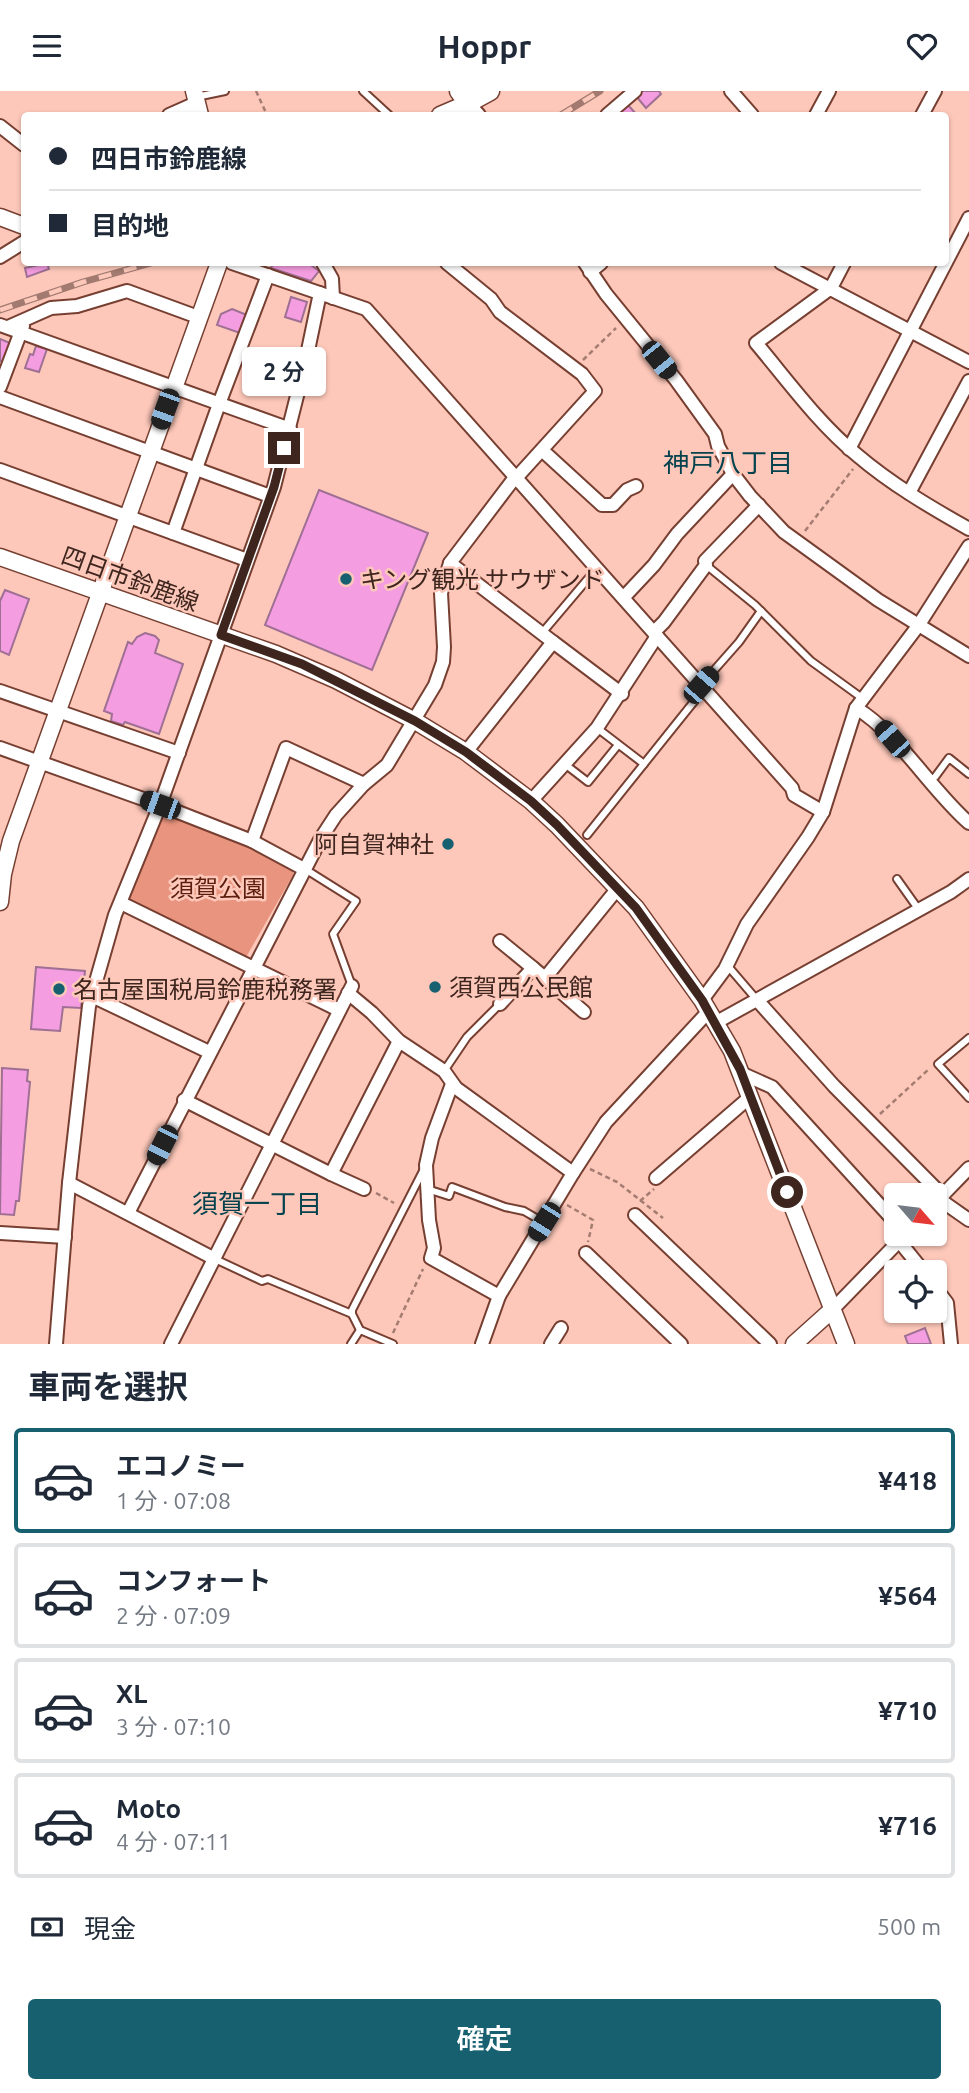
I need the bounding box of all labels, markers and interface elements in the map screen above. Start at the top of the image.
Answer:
icon: menu [28,27,66,65]
icon: heart [903,27,941,65]
text: Hoppr [438,28,531,64]
text: 四日市鈴鹿線 [91,144,247,173]
text: 目的地 [91,211,169,240]
car [638,337,681,383]
callout: 2 分 [242,347,326,395]
text: 2 分 [263,359,305,384]
car [148,386,183,432]
route end [268,432,300,464]
district label: 神戸八丁目 [663,448,793,477]
street label: 四日市鈴鹿線 [58,542,202,616]
place label: キング観光 サウザンド [360,566,605,593]
marker: キング観光 サウザンド [338,571,354,587]
car [680,662,723,708]
car [871,716,914,762]
car [137,788,184,822]
place label: 阿自賀神社 [314,831,434,858]
marker: 阿自賀神社 [440,836,456,852]
park label: 須賀公園 [170,875,266,902]
place label: 須賀西公民館 [449,974,593,1001]
place label: 名古屋国税局鈴鹿税務署 [73,976,337,1003]
marker: 須賀西公民館 [427,979,443,995]
marker: 名古屋国税局鈴鹿税務署 [51,981,67,997]
car [144,1122,181,1168]
route start [771,1176,803,1208]
north arrow [884,1183,947,1246]
map controls [884,1183,947,1323]
district label: 須賀一丁目 [192,1189,322,1218]
car [524,1199,565,1245]
button: locate [884,1260,947,1323]
text: 車両を選択 [28,1368,188,1404]
icon: car [32,1449,95,1512]
text: エコノミー [116,1451,246,1480]
text: ¥418 [878,1466,937,1495]
text: 1 分 · 07:08 [116,1488,231,1513]
icon: car [32,1564,95,1627]
text: コンフォート [116,1566,271,1595]
text: ¥564 [878,1581,937,1610]
text: 2 分 · 07:09 [116,1603,231,1628]
icon: car [32,1679,95,1742]
text: XL [116,1679,147,1708]
text: ¥710 [878,1696,937,1725]
text: 3 分 · 07:10 [116,1714,231,1739]
icon: car [32,1794,95,1857]
text: Moto [116,1794,181,1823]
text: ¥716 [878,1811,937,1840]
text: 4 分 · 07:11 [116,1829,231,1854]
icon: cash [28,1908,66,1946]
text: 現金 [84,1914,136,1943]
text: 500 m [877,1914,941,1939]
button: 確定 [28,1999,941,2079]

